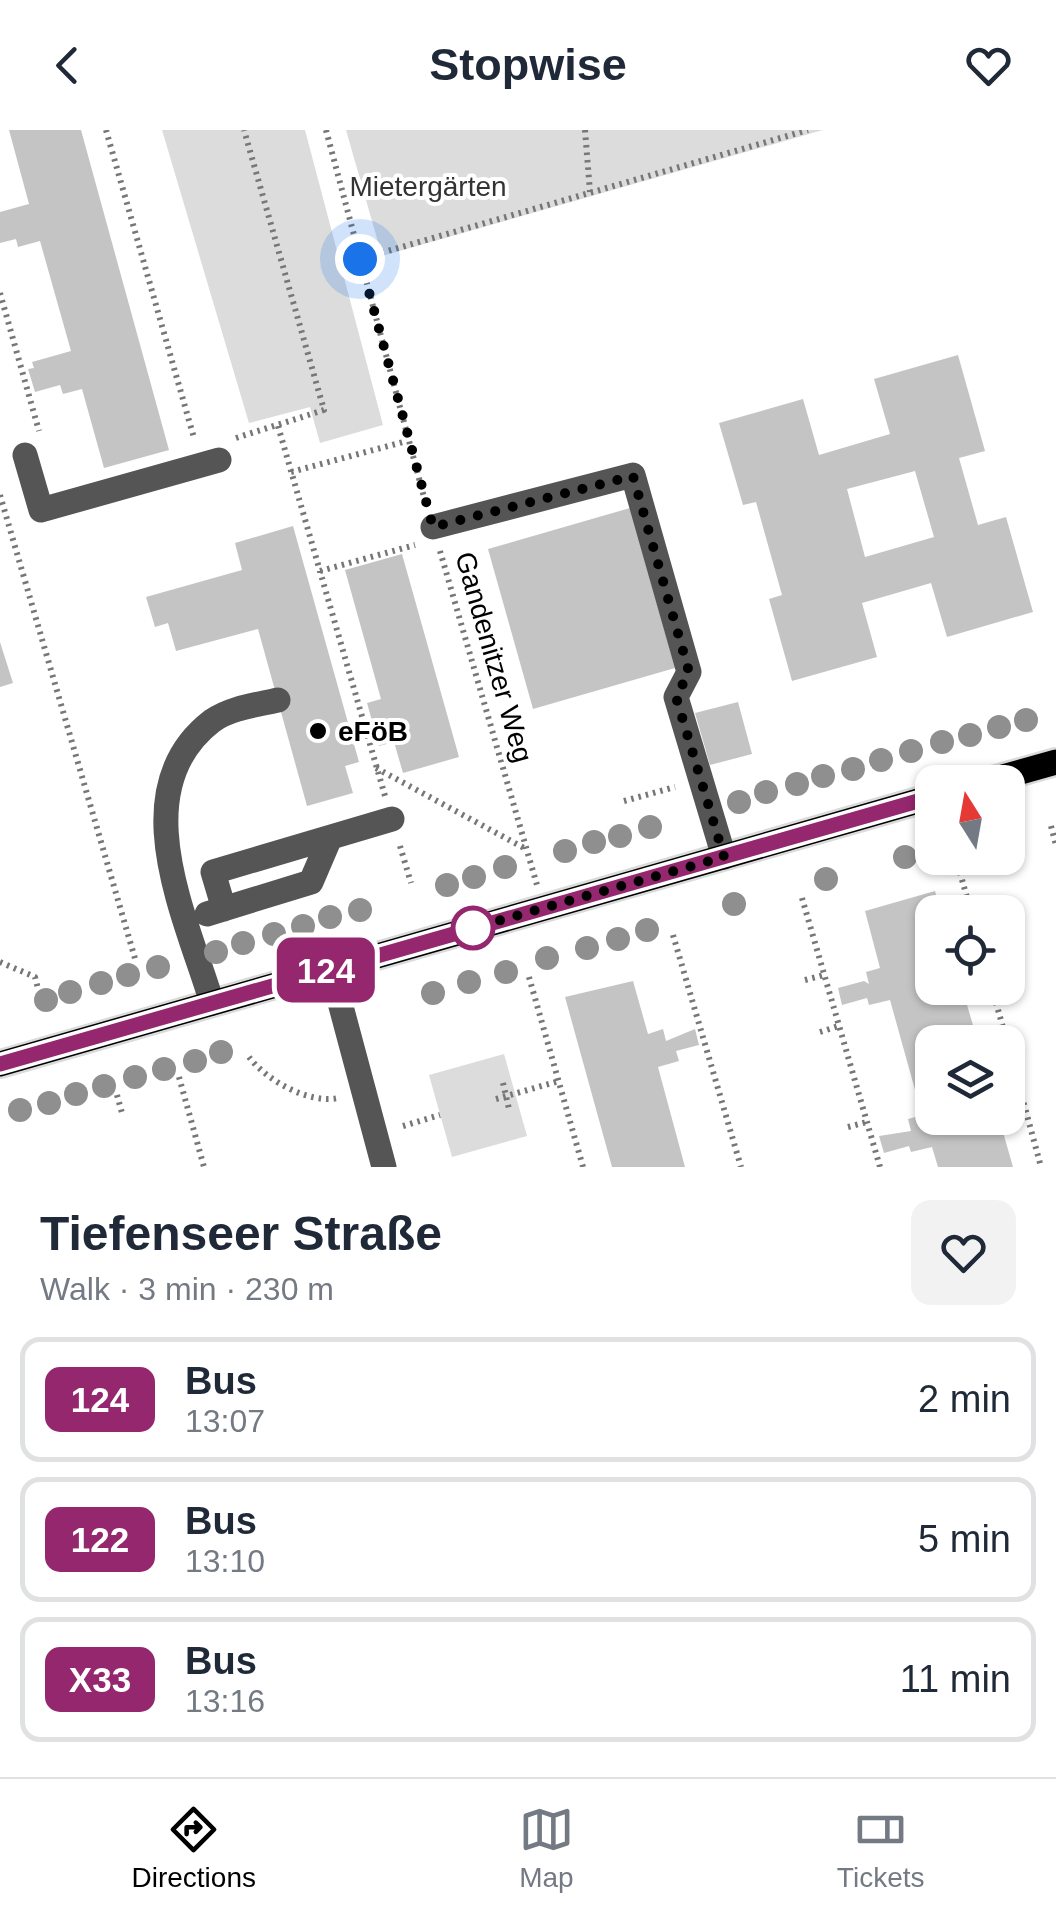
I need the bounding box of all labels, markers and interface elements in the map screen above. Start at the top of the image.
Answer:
icon: back [40,38,95,93]
icon: heart [961,38,1016,93]
text: Stopwise [429,39,627,90]
park label: Mietergärten [349,171,507,202]
your location [335,234,385,284]
street label: Gandenitzer Weg [449,548,539,766]
place label: eFöB [338,716,408,747]
marker: eFöB [307,720,329,742]
north arrow [915,765,1025,875]
map controls [915,765,1025,1135]
button: locate [915,895,1025,1005]
unlabelled marker [452,907,494,949]
line badge: 124 [268,938,384,1002]
text: 124 [297,951,355,990]
button: layers [915,1025,1025,1135]
button: heart [911,1200,1016,1305]
text: Tiefenseer Straße [40,1207,442,1260]
text: Walk · 3 min · 230 m [40,1271,334,1307]
text: Bus [185,1360,257,1402]
text: 2 min [918,1378,1011,1420]
text: 124 [71,1380,129,1419]
text: 13:07 [185,1403,265,1439]
text: Bus [185,1500,257,1542]
text: 5 min [918,1518,1011,1560]
text: 122 [71,1520,129,1559]
text: 13:10 [185,1543,265,1579]
text: Bus [185,1640,257,1682]
text: 11 min [900,1658,1011,1700]
text: X33 [69,1660,131,1699]
text: 13:16 [185,1683,265,1719]
tab: Directions [131,1802,256,1894]
tab: Map [519,1802,574,1894]
tab: Tickets [837,1802,925,1894]

